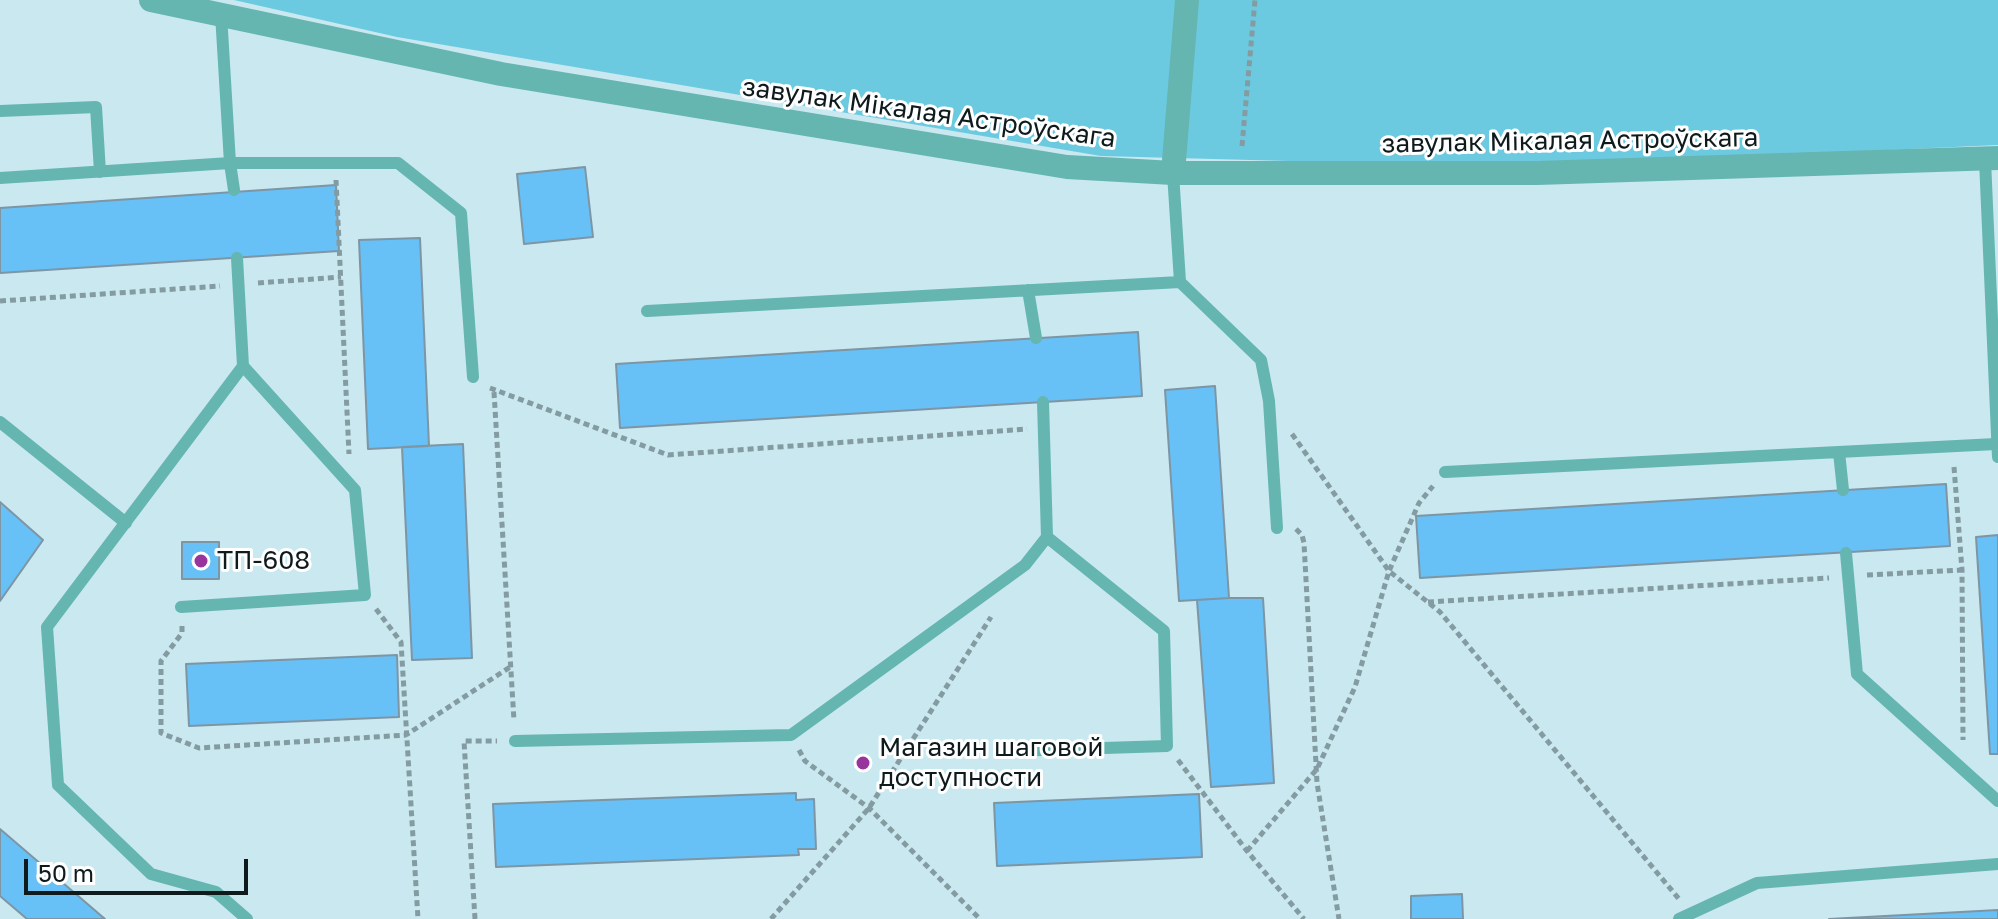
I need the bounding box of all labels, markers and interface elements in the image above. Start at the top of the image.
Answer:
street label: завулак Мікалая Астроўскага [740,71,1118,155]
street label: завулак Мікалая Астроўскага [1381,122,1759,160]
place label: ТП-608 [217,545,310,577]
marker: ТП-608 [192,552,210,570]
place label: Магазин шаговой доступности [879,732,1103,794]
marker: Магазин шаговой доступности [854,754,872,772]
scale bar [28,843,252,893]
text: 50 m [38,858,94,887]

